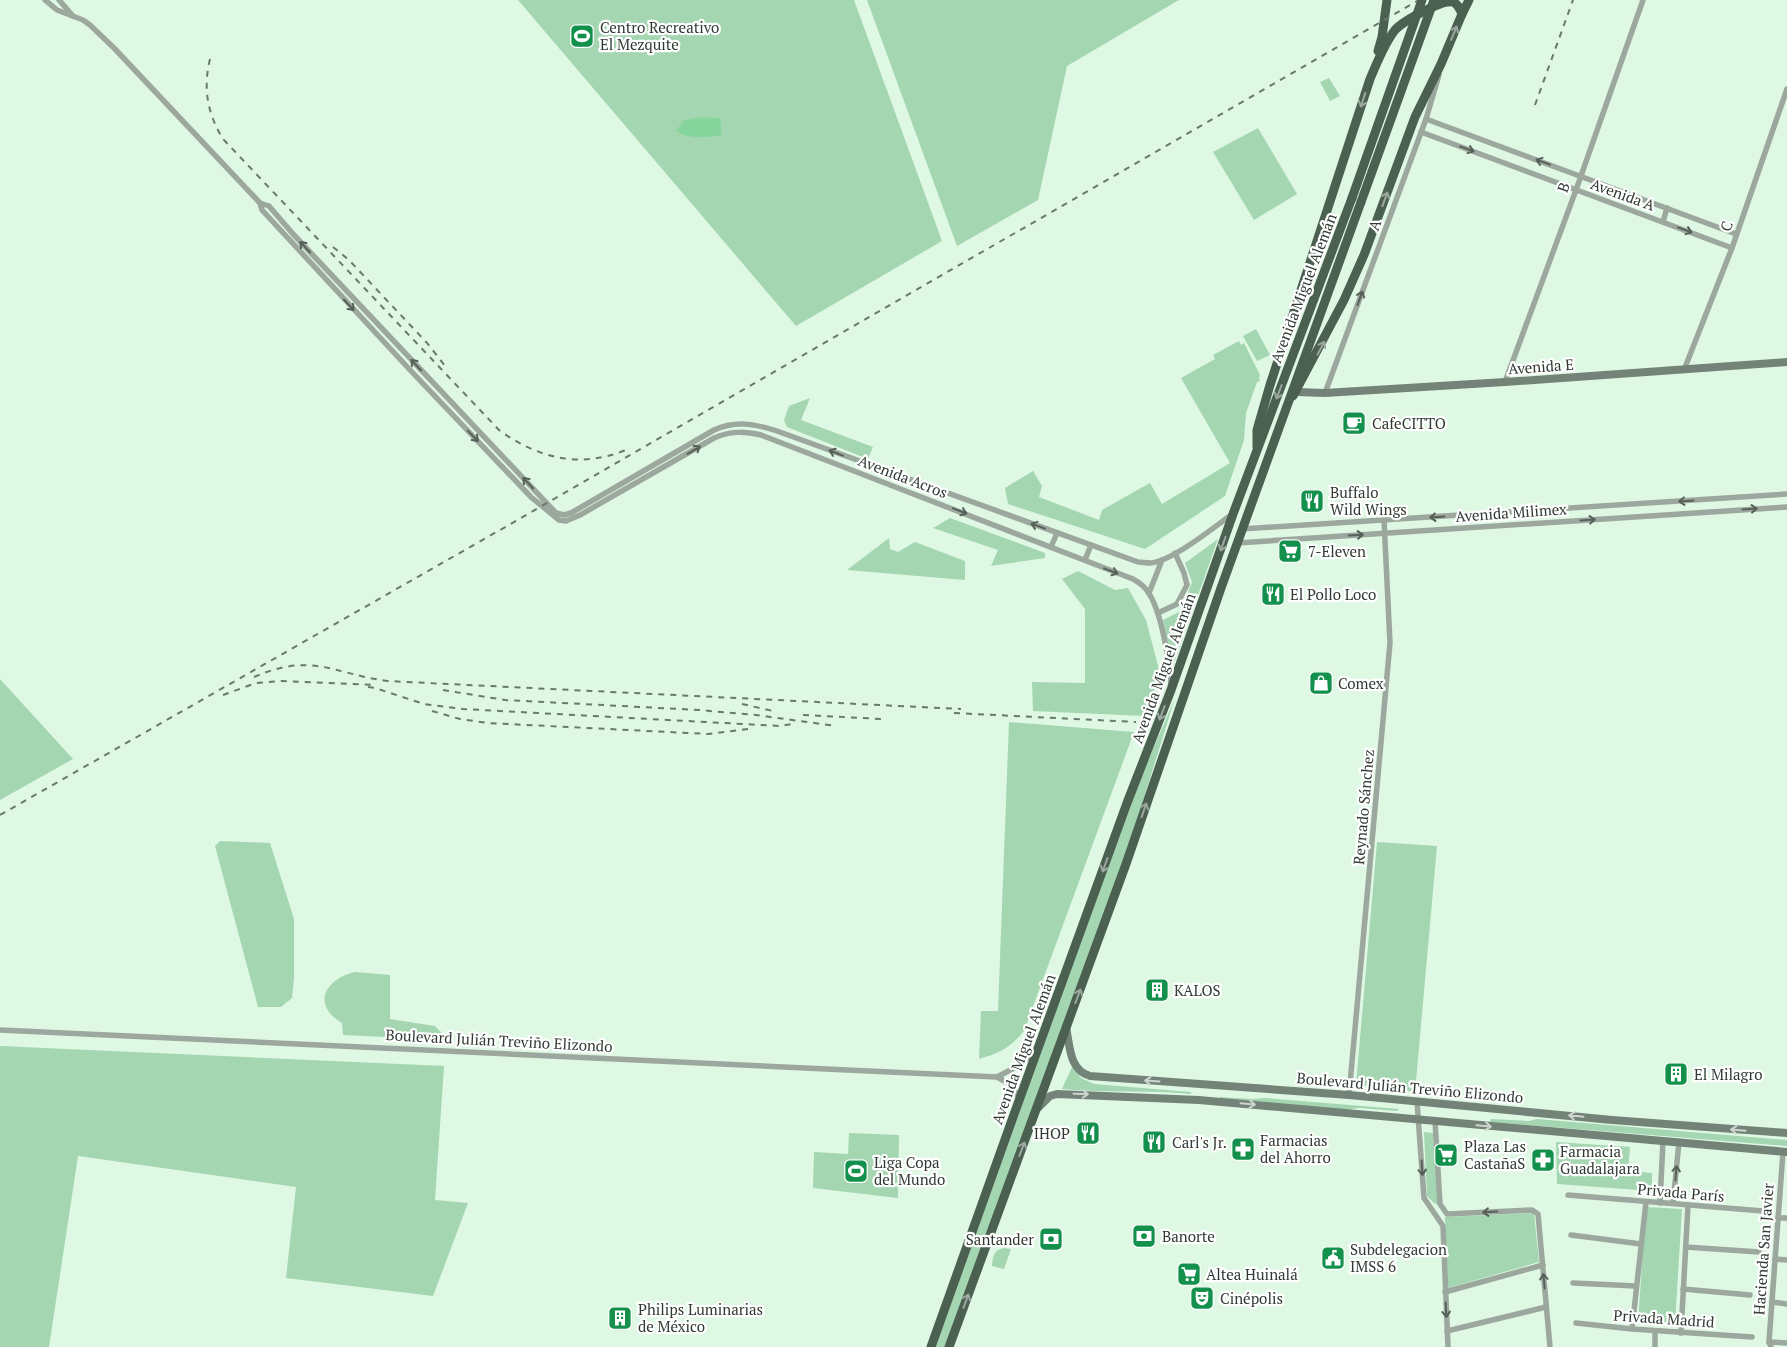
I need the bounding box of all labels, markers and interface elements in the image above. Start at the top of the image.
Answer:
place label: Centro Recreativo El Mezquite [600,17,719,54]
sports icon: Centro Recreativo El Mezquite [569,23,595,49]
one-way arrow [1450,26,1460,41]
one-way arrow [1357,92,1367,108]
one-way arrow [1459,145,1474,154]
one-way arrow [1536,157,1551,166]
street label: Avenida A [1588,173,1659,215]
street label: B [1552,179,1574,195]
one-way arrow [1381,191,1390,207]
street label: Avenida Miguel Alemán [1265,210,1341,365]
street label: A [1363,216,1385,233]
street label: C [1715,218,1737,234]
one-way arrow [1677,226,1692,235]
one-way arrow [299,240,311,253]
one-way arrow [1356,290,1365,306]
one-way arrow [343,299,355,311]
one-way arrow [1316,341,1326,355]
street label: Avenida E [1508,354,1574,378]
one-way arrow [410,359,422,371]
one-way arrow [1274,383,1283,399]
cafe icon: CafeCITTO [1341,410,1367,436]
place label: CafeCITTO [1372,413,1446,433]
one-way arrow [467,429,479,442]
one-way arrow [686,444,700,454]
one-way arrow [828,447,843,456]
street label: Avenida Acros [856,450,950,502]
one-way arrow [522,477,534,489]
place label: Buffalo Wild Wings [1330,482,1407,519]
restaurant icon: Buffalo Wild Wings [1299,488,1325,514]
one-way arrow [1678,496,1694,505]
street label: Avenida Milimex [1455,498,1568,526]
one-way arrow [1742,504,1758,514]
one-way arrow [952,507,967,517]
one-way arrow [1429,512,1445,522]
one-way arrow [1579,515,1595,524]
one-way arrow [1031,521,1046,530]
one-way arrow [1347,531,1363,540]
one-way arrow [1217,536,1227,552]
supermarket icon: 7-Eleven [1277,538,1303,564]
place label: 7-Eleven [1308,541,1366,561]
one-way arrow [1103,566,1118,576]
restaurant icon: El Pollo Loco [1260,581,1286,607]
place label: El Pollo Loco [1290,584,1376,604]
street label: Avenida Miguel Alemán [1127,590,1199,746]
shop icon: Comex [1308,670,1334,696]
place label: Comex [1338,673,1384,693]
one-way arrow [1157,705,1166,720]
street label: Reynado Sánchez [1348,748,1378,866]
one-way arrow [1140,803,1150,819]
one-way arrow [1100,857,1109,873]
street label: Avenida Miguel Alemán [987,971,1059,1127]
building icon: KALOS [1144,977,1170,1003]
place label: KALOS [1174,980,1221,1000]
one-way arrow [1074,989,1083,1004]
street label: Boulevard Julián Treviño Elizondo [385,1024,613,1056]
building icon: El Milagro [1663,1061,1689,1087]
place label: El Milagro [1694,1064,1762,1084]
street label: Boulevard Julián Treviño Elizondo [1296,1067,1524,1107]
one-way arrow [1145,1076,1161,1085]
one-way arrow [1072,1089,1089,1099]
one-way arrow [1239,1099,1255,1109]
one-way arrow [1569,1111,1585,1121]
restaurant icon: IHOP [1075,1120,1101,1146]
one-way arrow [1475,1121,1491,1131]
place label: IHOP [1034,1123,1070,1143]
one-way arrow [1731,1125,1747,1135]
restaurant icon: Carl's Jr. [1141,1129,1167,1155]
place label: Farmacias del Ahorro [1260,1130,1331,1167]
place label: Carl's Jr. [1172,1132,1227,1152]
pharmacy icon: Farmacias del Ahorro [1230,1136,1256,1162]
place label: Plaza Las CastañaS [1464,1136,1526,1173]
place label: Farmacia Guadalajara [1560,1141,1640,1178]
one-way arrow [1018,1142,1028,1157]
supermarket icon: Plaza Las CastañaS [1433,1142,1459,1168]
pharmacy icon: Farmacia Guadalajara [1530,1147,1556,1173]
place label: Liga Copa del Mundo [874,1152,945,1189]
sports icon: Liga Copa del Mundo [843,1158,869,1184]
one-way arrow [1417,1160,1426,1176]
one-way arrow [1671,1165,1681,1181]
street label: Privada París [1637,1178,1725,1206]
street label: Hacienda San Javier [1748,1182,1778,1316]
one-way arrow [1482,1208,1498,1217]
bank icon: Banorte [1131,1223,1157,1249]
bank icon: Santander [1038,1226,1064,1252]
place label: Banorte [1162,1226,1215,1246]
place label: Santander [966,1229,1034,1249]
place label: Subdelegacion IMSS 6 [1350,1239,1447,1276]
public building icon: Subdelegacion IMSS 6 [1320,1245,1346,1271]
supermarket icon: Altea Huinalá [1176,1261,1202,1287]
place label: Altea Huinalá [1206,1264,1298,1284]
one-way arrow [1540,1273,1549,1289]
theatre icon: Cinépolis [1189,1285,1215,1311]
place label: Cinépolis [1220,1288,1283,1308]
one-way arrow [962,1294,971,1309]
place label: Philips Luminarias de México [638,1299,763,1336]
one-way arrow [1441,1302,1450,1318]
street label: Privada Madrid [1613,1304,1715,1332]
building icon: Philips Luminarias de México [607,1305,633,1331]

